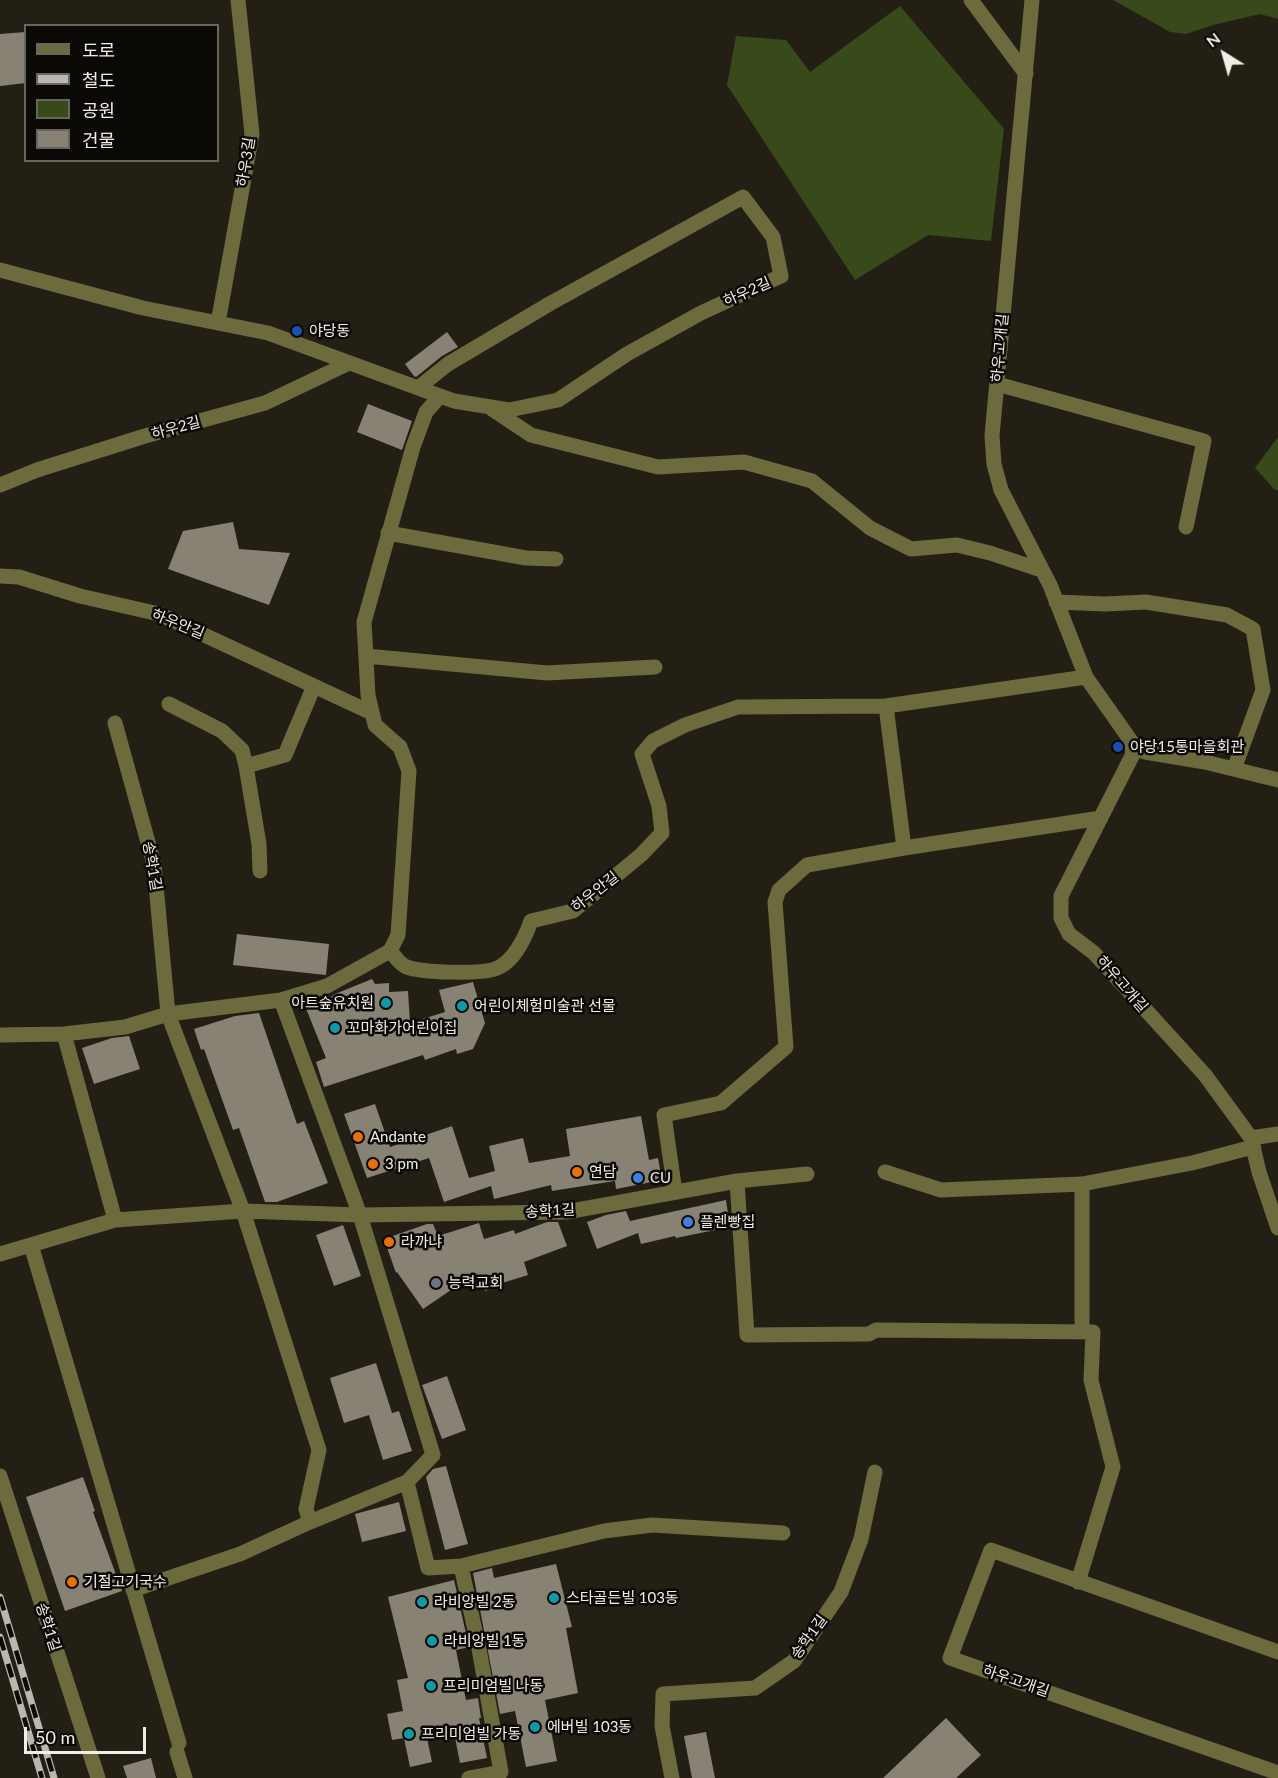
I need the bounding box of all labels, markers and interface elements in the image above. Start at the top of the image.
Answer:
legend [24,24,219,162]
north arrow [1194,24,1254,84]
text: N [1202,28,1224,51]
text: 도로 [82,39,115,61]
text: 철도 [82,69,115,91]
text: 공원 [82,99,115,121]
text: 건물 [82,129,115,151]
street label: 하우3길 [233,136,259,188]
street label: 하우2길 [720,274,774,310]
street label: 하우고개길 [988,313,1012,383]
place label: 야당동 [309,322,350,340]
marker: 야당동 [290,324,304,338]
street label: 하우2길 [149,413,203,443]
street label: 하우안길 [149,605,207,643]
place label: 야당15통마을회관 [1130,738,1244,756]
marker: 야당15통마을회관 [1111,740,1125,754]
street label: 송학1길 [139,840,165,892]
street label: 하우안길 [568,868,622,916]
street label: 하우고개길 [1093,952,1151,1016]
place label: 아트숲유치원 [291,994,374,1012]
marker: 아트숲유치원 [379,996,393,1010]
place label: 어린이체험미술관 선물 [474,997,616,1015]
marker: 어린이체험미술관 선물 [455,999,469,1013]
place label: 꼬마화가어린이집 [347,1019,457,1037]
marker: 꼬마화가어린이집 [328,1021,342,1035]
place label: Andante [370,1128,426,1146]
marker: Andante [351,1130,365,1144]
place label: 3 pm [385,1155,418,1173]
marker: 3 pm [366,1157,380,1171]
place label: 연담 [589,1163,617,1181]
marker: 연담 [570,1165,584,1179]
place label: CU [650,1169,671,1187]
marker: CU [631,1171,645,1185]
street label: 송학1길 [525,1201,575,1221]
place label: 플렌빵집 [700,1213,755,1231]
marker: 플렌빵집 [681,1215,695,1229]
place label: 라까냐 [401,1233,442,1251]
marker: 라까냐 [382,1235,396,1249]
place label: 능력교회 [448,1274,503,1292]
marker: 능력교회 [429,1276,443,1290]
place label: 기절고기국수 [84,1573,167,1591]
marker: 기절고기국수 [65,1575,79,1589]
place label: 스타골든빌 103동 [566,1589,679,1607]
marker: 스타골든빌 103동 [547,1591,561,1605]
place label: 라비앙빌 2동 [434,1593,516,1611]
marker: 라비앙빌 2동 [415,1595,429,1609]
street label: 송학1길 [32,1600,64,1654]
street label: 송학1길 [787,1611,831,1663]
place label: 라비앙빌 1동 [444,1632,526,1650]
marker: 라비앙빌 1동 [425,1634,439,1648]
street label: 하우고개길 [980,1661,1052,1701]
place label: 프리미엄빌 나동 [443,1677,543,1695]
marker: 프리미엄빌 나동 [424,1679,438,1693]
scale bar [27,1715,148,1753]
place label: 에버빌 103동 [547,1718,632,1736]
marker: 에버빌 103동 [528,1720,542,1734]
place label: 프리미엄빌 가동 [421,1725,521,1743]
text: 50 m [35,1726,75,1748]
marker: 프리미엄빌 가동 [402,1727,416,1741]

